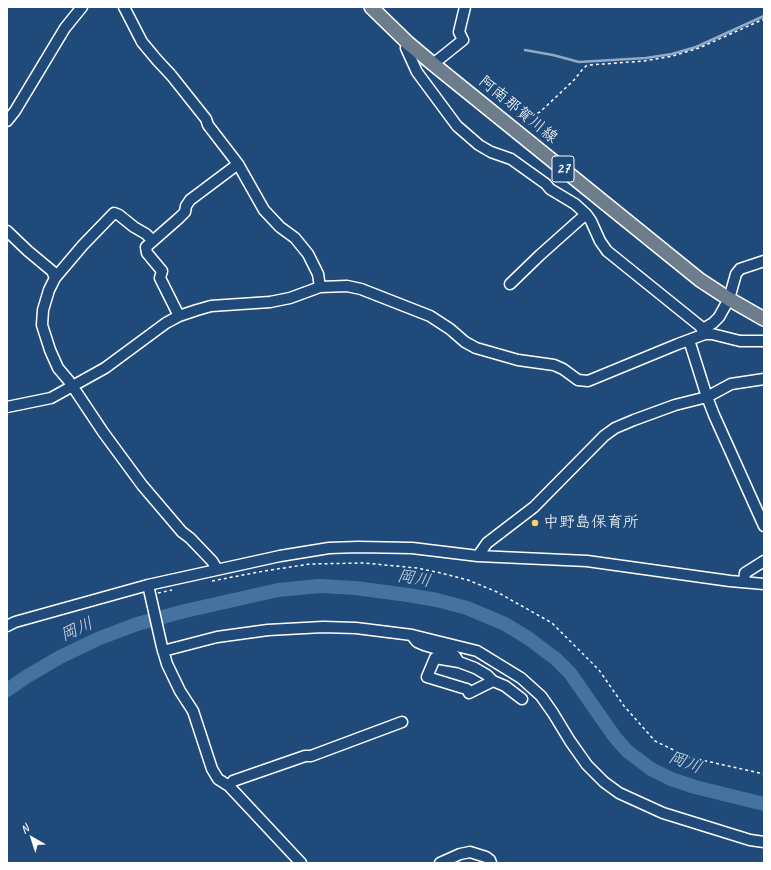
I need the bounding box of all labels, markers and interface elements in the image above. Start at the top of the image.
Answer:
street label: 阿南那賀川線 [475,72,561,148]
road number: 27 [552,156,574,182]
place label: 中野島保育所 [543,513,639,533]
marker: 中野島保育所 [530,518,540,528]
water label: 岡川 [395,566,433,592]
water label: 岡川 [57,614,97,646]
water label: 岡川 [665,747,705,779]
north arrow [12,818,52,858]
text: N [17,821,32,836]

